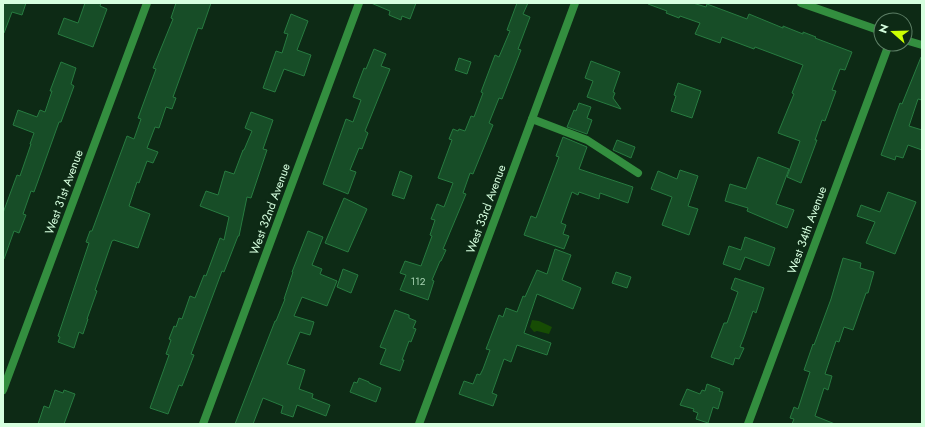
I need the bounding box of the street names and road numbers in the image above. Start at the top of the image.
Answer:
street label: West 31st Avenue [40,147,88,237]
street label: West 32nd Avenue [245,161,295,257]
street label: West 33rd Avenue [462,162,510,256]
street label: West 34th Avenue [783,184,831,276]

